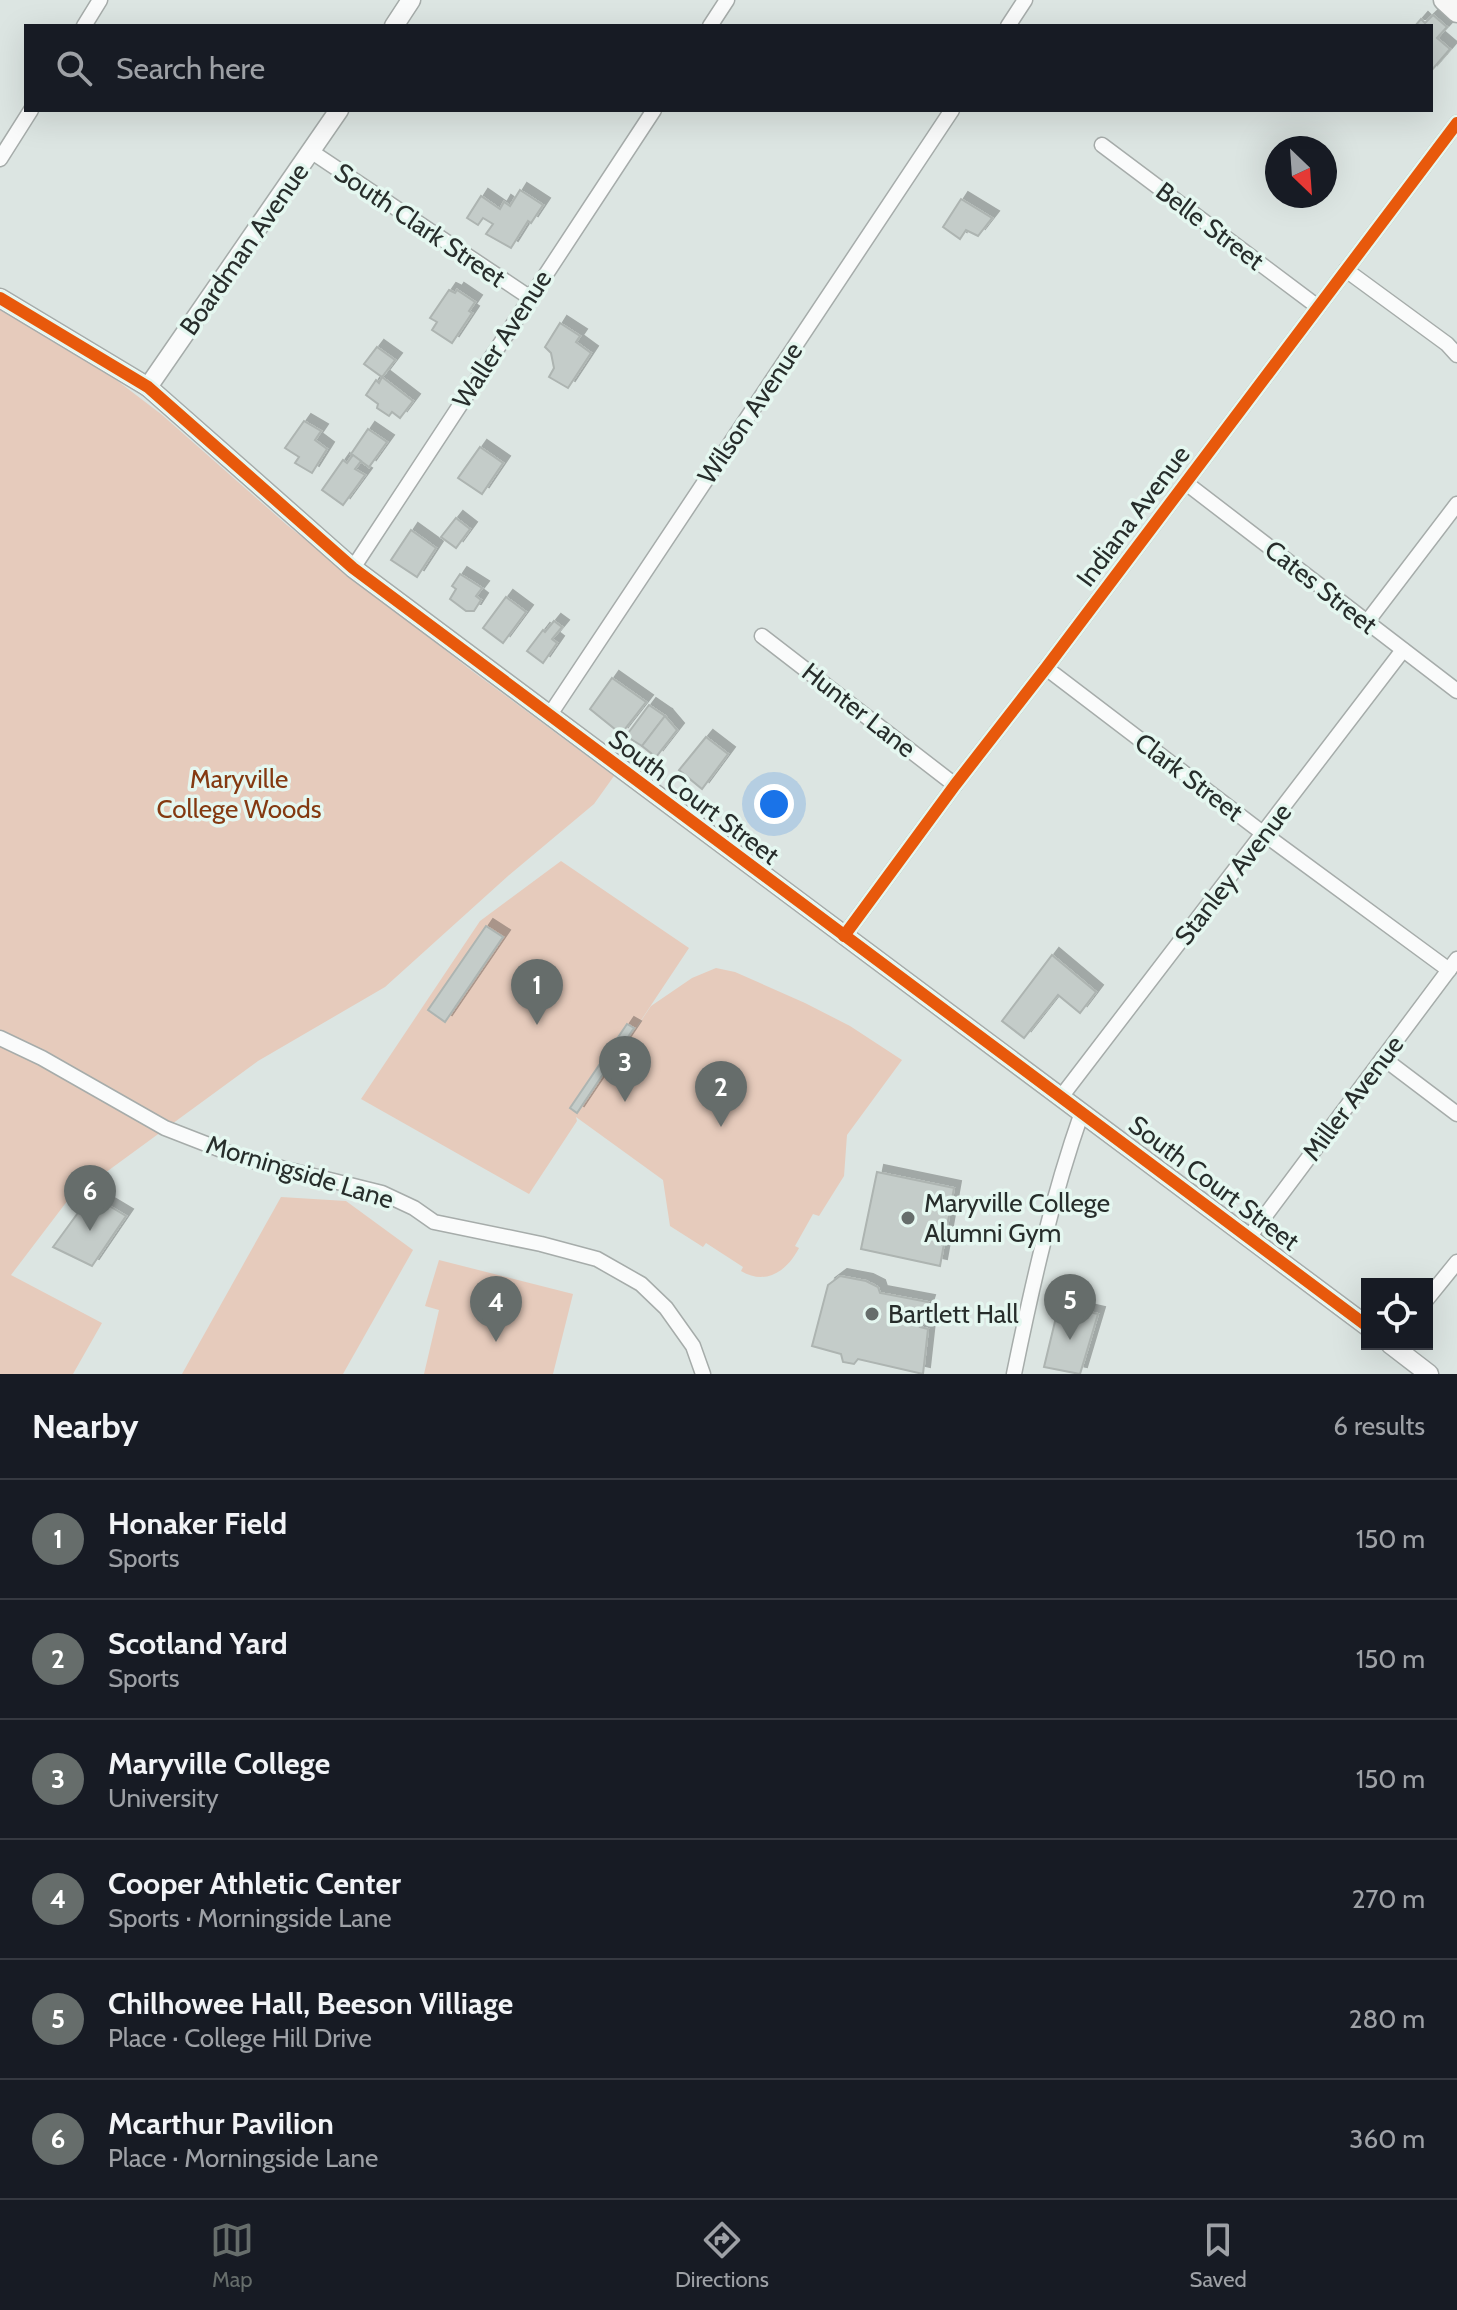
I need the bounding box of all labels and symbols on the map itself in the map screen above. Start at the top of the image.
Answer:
north arrow [1265,136,1337,208]
street label: South Clark Street [329,156,512,294]
street label: Boardman Avenue [173,157,315,341]
street label: Belle Street [1150,175,1271,277]
street label: Waller Avenue [446,264,558,414]
street label: Wilson Avenue [691,336,809,490]
street label: Indiana Avenue [1069,439,1197,593]
street label: Cates Street [1258,533,1384,641]
street label: Hunter Lane [796,656,922,764]
street label: South Court Street [602,723,786,872]
street label: Clark Street [1129,726,1250,828]
park label: Maryville College Woods [157,763,322,825]
your location [754,784,794,824]
street label: Stanley Avenue [1168,797,1298,951]
pin: 1 [511,959,563,1025]
street label: Miller Avenue [1296,1029,1410,1167]
pin: 3 [599,1036,651,1102]
pin: 2 [695,1061,747,1127]
street label: South Court Street [1122,1109,1306,1258]
street label: Morningside Lane [203,1128,397,1216]
pin: 6 [64,1165,116,1231]
place label: Maryville College Alumni Gym [924,1187,1110,1249]
marker: Maryville College Alumni Gym [899,1209,917,1227]
pin: 5 [1044,1274,1096,1340]
pin: 4 [470,1276,522,1342]
place label: Bartlett Hall [888,1298,1019,1330]
marker: Bartlett Hall [863,1305,881,1323]

